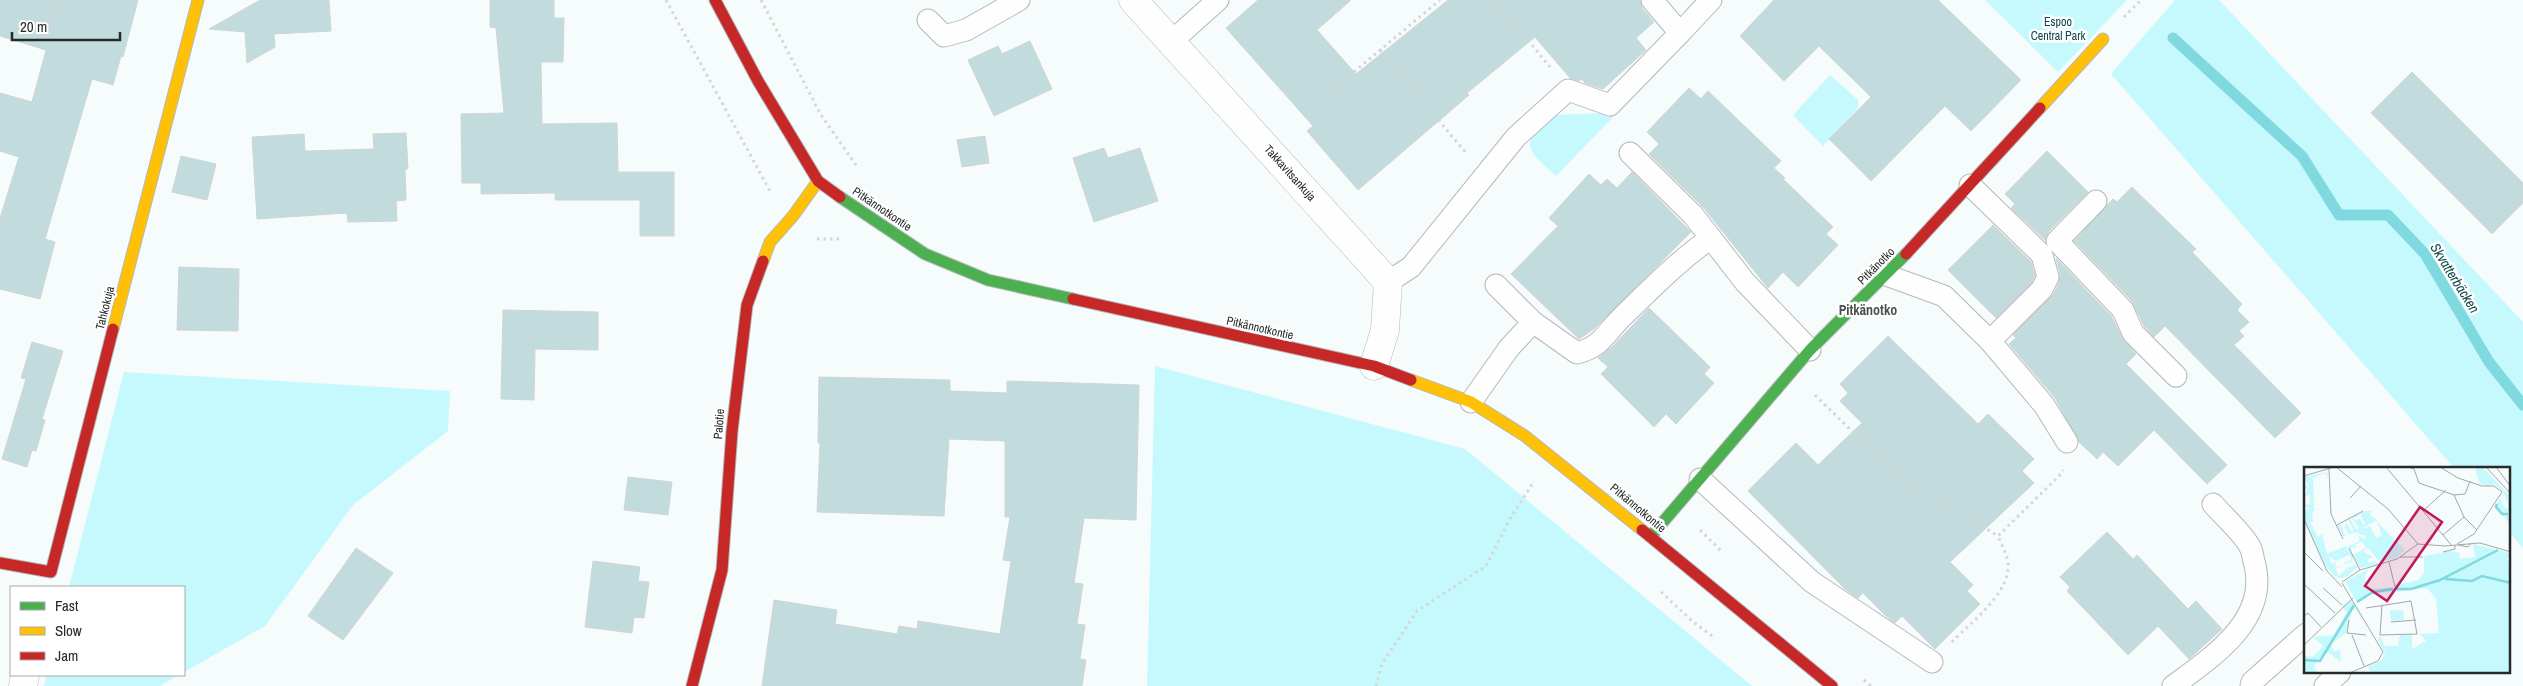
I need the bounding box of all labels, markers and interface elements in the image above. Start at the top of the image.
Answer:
scale bar [12,10,120,42]
park label: Espoo Central Park [2031,14,2085,44]
text: 20 m [20,16,47,37]
street label: Takkavitsankuja [1261,142,1320,205]
street label: Pitkännotkontie [849,183,915,235]
water label: Skvatterbäcken [2426,240,2484,316]
street label: Pitkänotko [1854,244,1898,288]
street label: Tahkokuja [92,284,118,332]
district label: Pitkänotko [1839,301,1897,319]
street label: Pitkännotkontie [1225,313,1295,343]
street label: Palotie [710,408,728,440]
inset map [2304,467,2510,674]
street label: Pitkännotkontie [1607,480,1669,536]
legend [10,586,185,676]
text: Fast [55,595,79,616]
text: Slow [55,620,82,641]
text: Jam [55,645,78,666]

